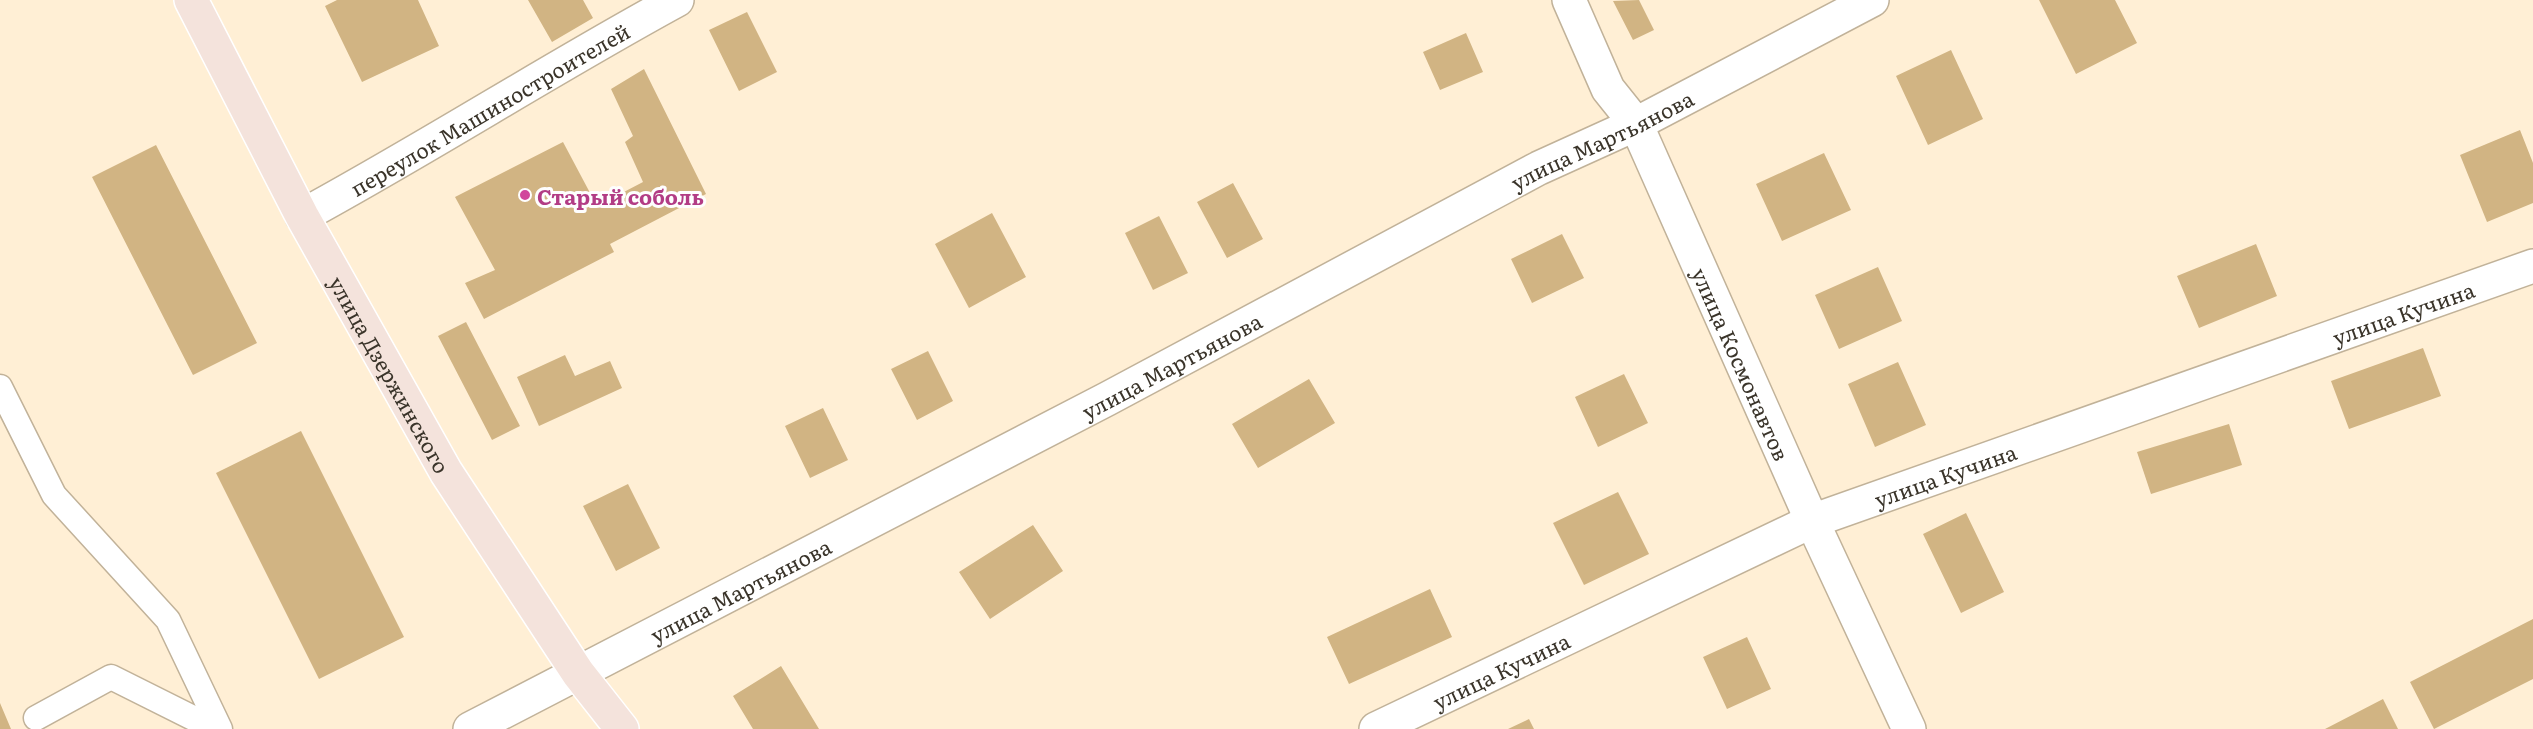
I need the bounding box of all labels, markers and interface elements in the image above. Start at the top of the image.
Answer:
street label: переулок Машиностроителей [344,14,635,202]
street label: улица Мартьянова [1504,81,1699,196]
place label: Старый соболь [537,180,704,211]
marker: Старый соболь [518,188,532,202]
street label: улица Космонавтов [1686,262,1799,465]
street label: улица Дзержинского [323,270,459,478]
street label: улица Кучина [2328,272,2479,351]
street label: улица Мартьянова [1076,304,1267,425]
street label: улица Кучина [1870,434,2021,513]
street label: улица Мартьянова [644,529,836,649]
street label: улица Кучина [1427,623,1575,716]

